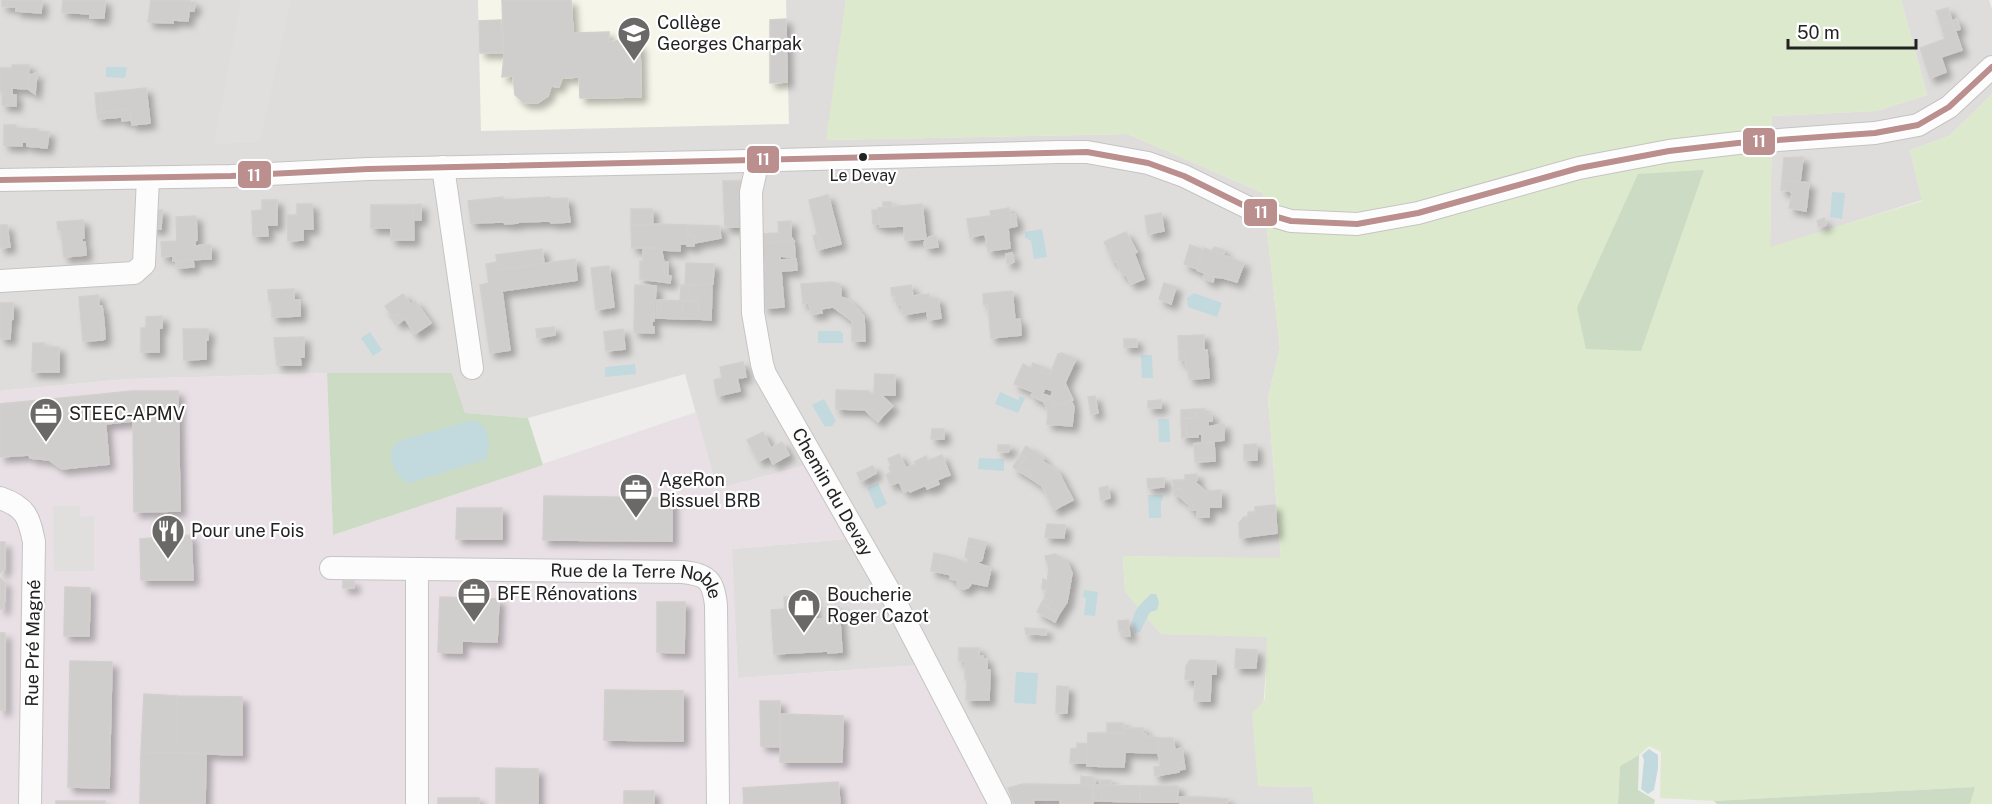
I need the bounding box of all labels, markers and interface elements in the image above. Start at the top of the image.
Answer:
place label: Collège Georges Charpak [657,12,802,54]
scale bar [1788,12,1916,50]
school or university icon: Collège Georges Charpak [616,15,652,62]
text: 50 m [1797,22,1840,43]
line badge: 11 [1742,127,1776,156]
text: 11 [1752,132,1766,151]
line badge: 11 [746,145,780,174]
text: 11 [756,150,770,169]
marker: Le Devay [857,151,869,163]
line badge: 11 [237,160,272,189]
text: 11 [247,166,261,185]
place label: Le Devay [830,166,897,185]
line badge: 11 [1243,198,1278,227]
text: 11 [1254,203,1268,222]
office icon: STEEC-APMV [28,396,64,443]
place label: STEEC-APMV [69,403,185,424]
street label: Chemin du Devay [788,424,878,560]
place label: AgeRon Bissuel BRB [659,469,761,511]
office icon: AgeRon Bissuel BRB [618,472,654,519]
restaurant icon: Pour une Fois [150,513,186,560]
place label: Pour une Fois [191,520,304,541]
street label: Rue de la Terre Noble [550,559,726,601]
office icon: BFE Rénovations [456,576,492,623]
street label: Rue Pré Magné [21,579,44,707]
place label: BFE Rénovations [497,583,637,604]
place label: Boucherie Roger Cazot [827,584,929,626]
shop icon: Boucherie Roger Cazot [786,587,822,634]

